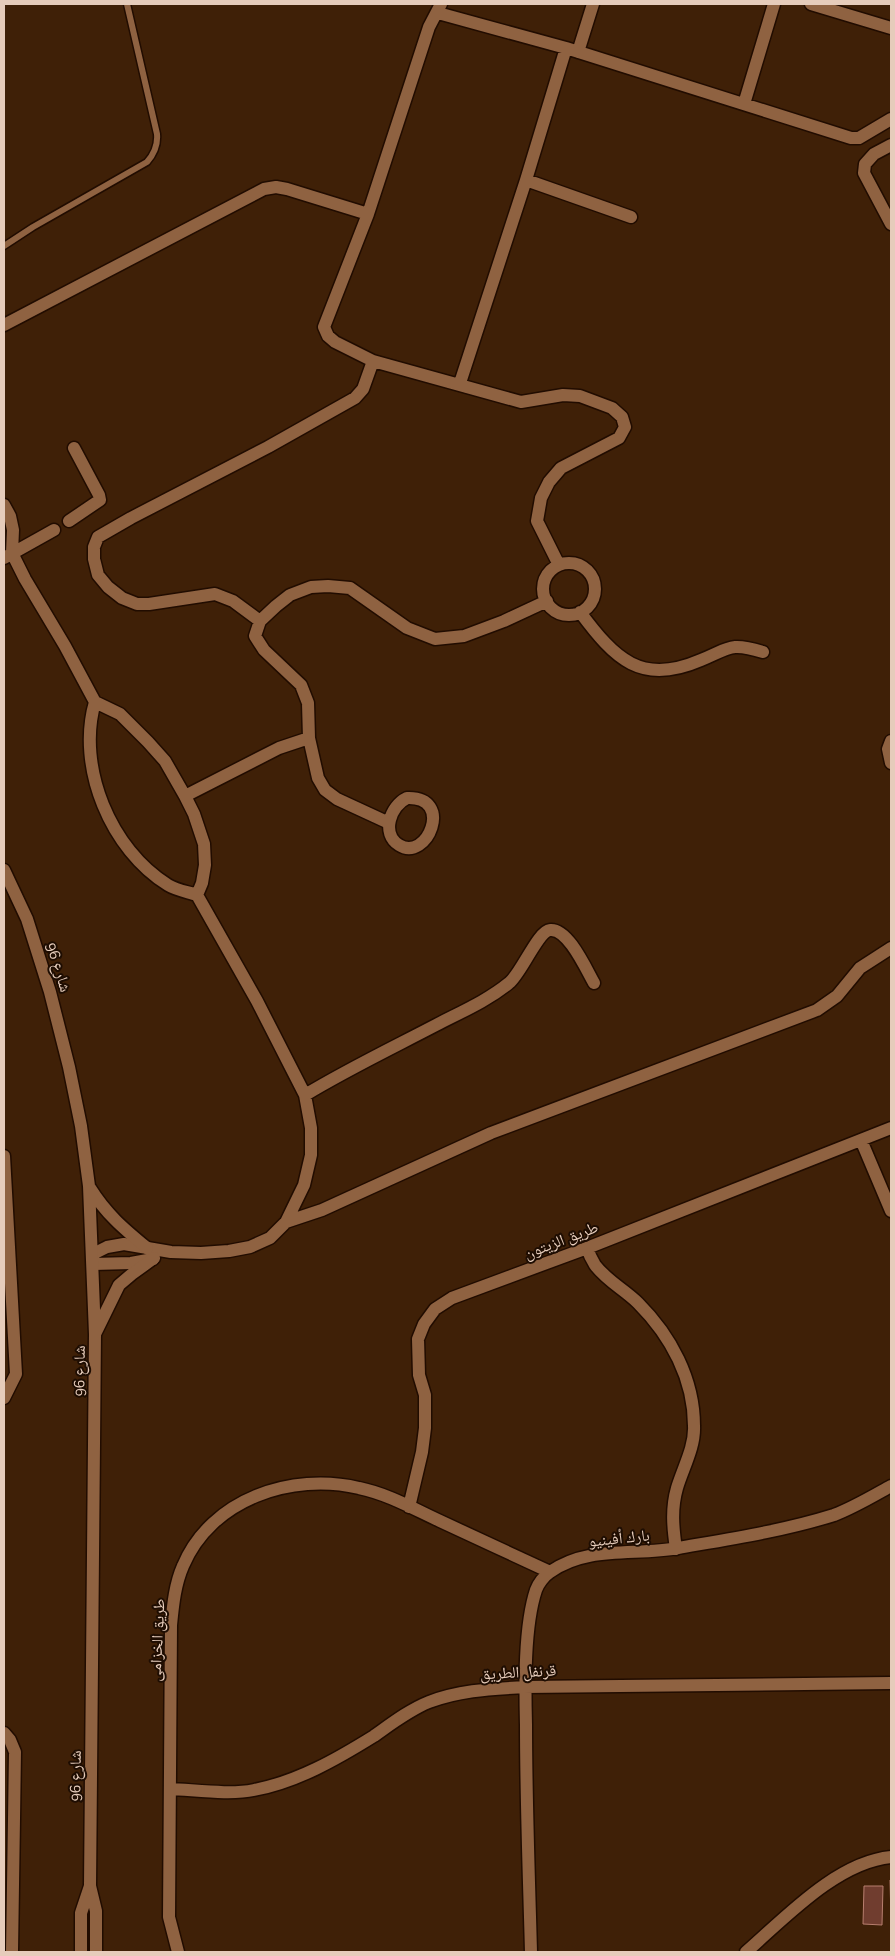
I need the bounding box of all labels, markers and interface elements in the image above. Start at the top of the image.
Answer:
street label: شارع 96 [41,940,76,994]
street label: طريق الزيتون [521,1217,601,1264]
street label: شارع 96 [69,1345,90,1397]
street label: بارك أفينيو [587,1525,651,1551]
street label: طريق الخزامى [145,1598,170,1682]
street label: قرنفل الطريق [479,1661,557,1684]
street label: شارع 96 [65,1750,86,1802]

